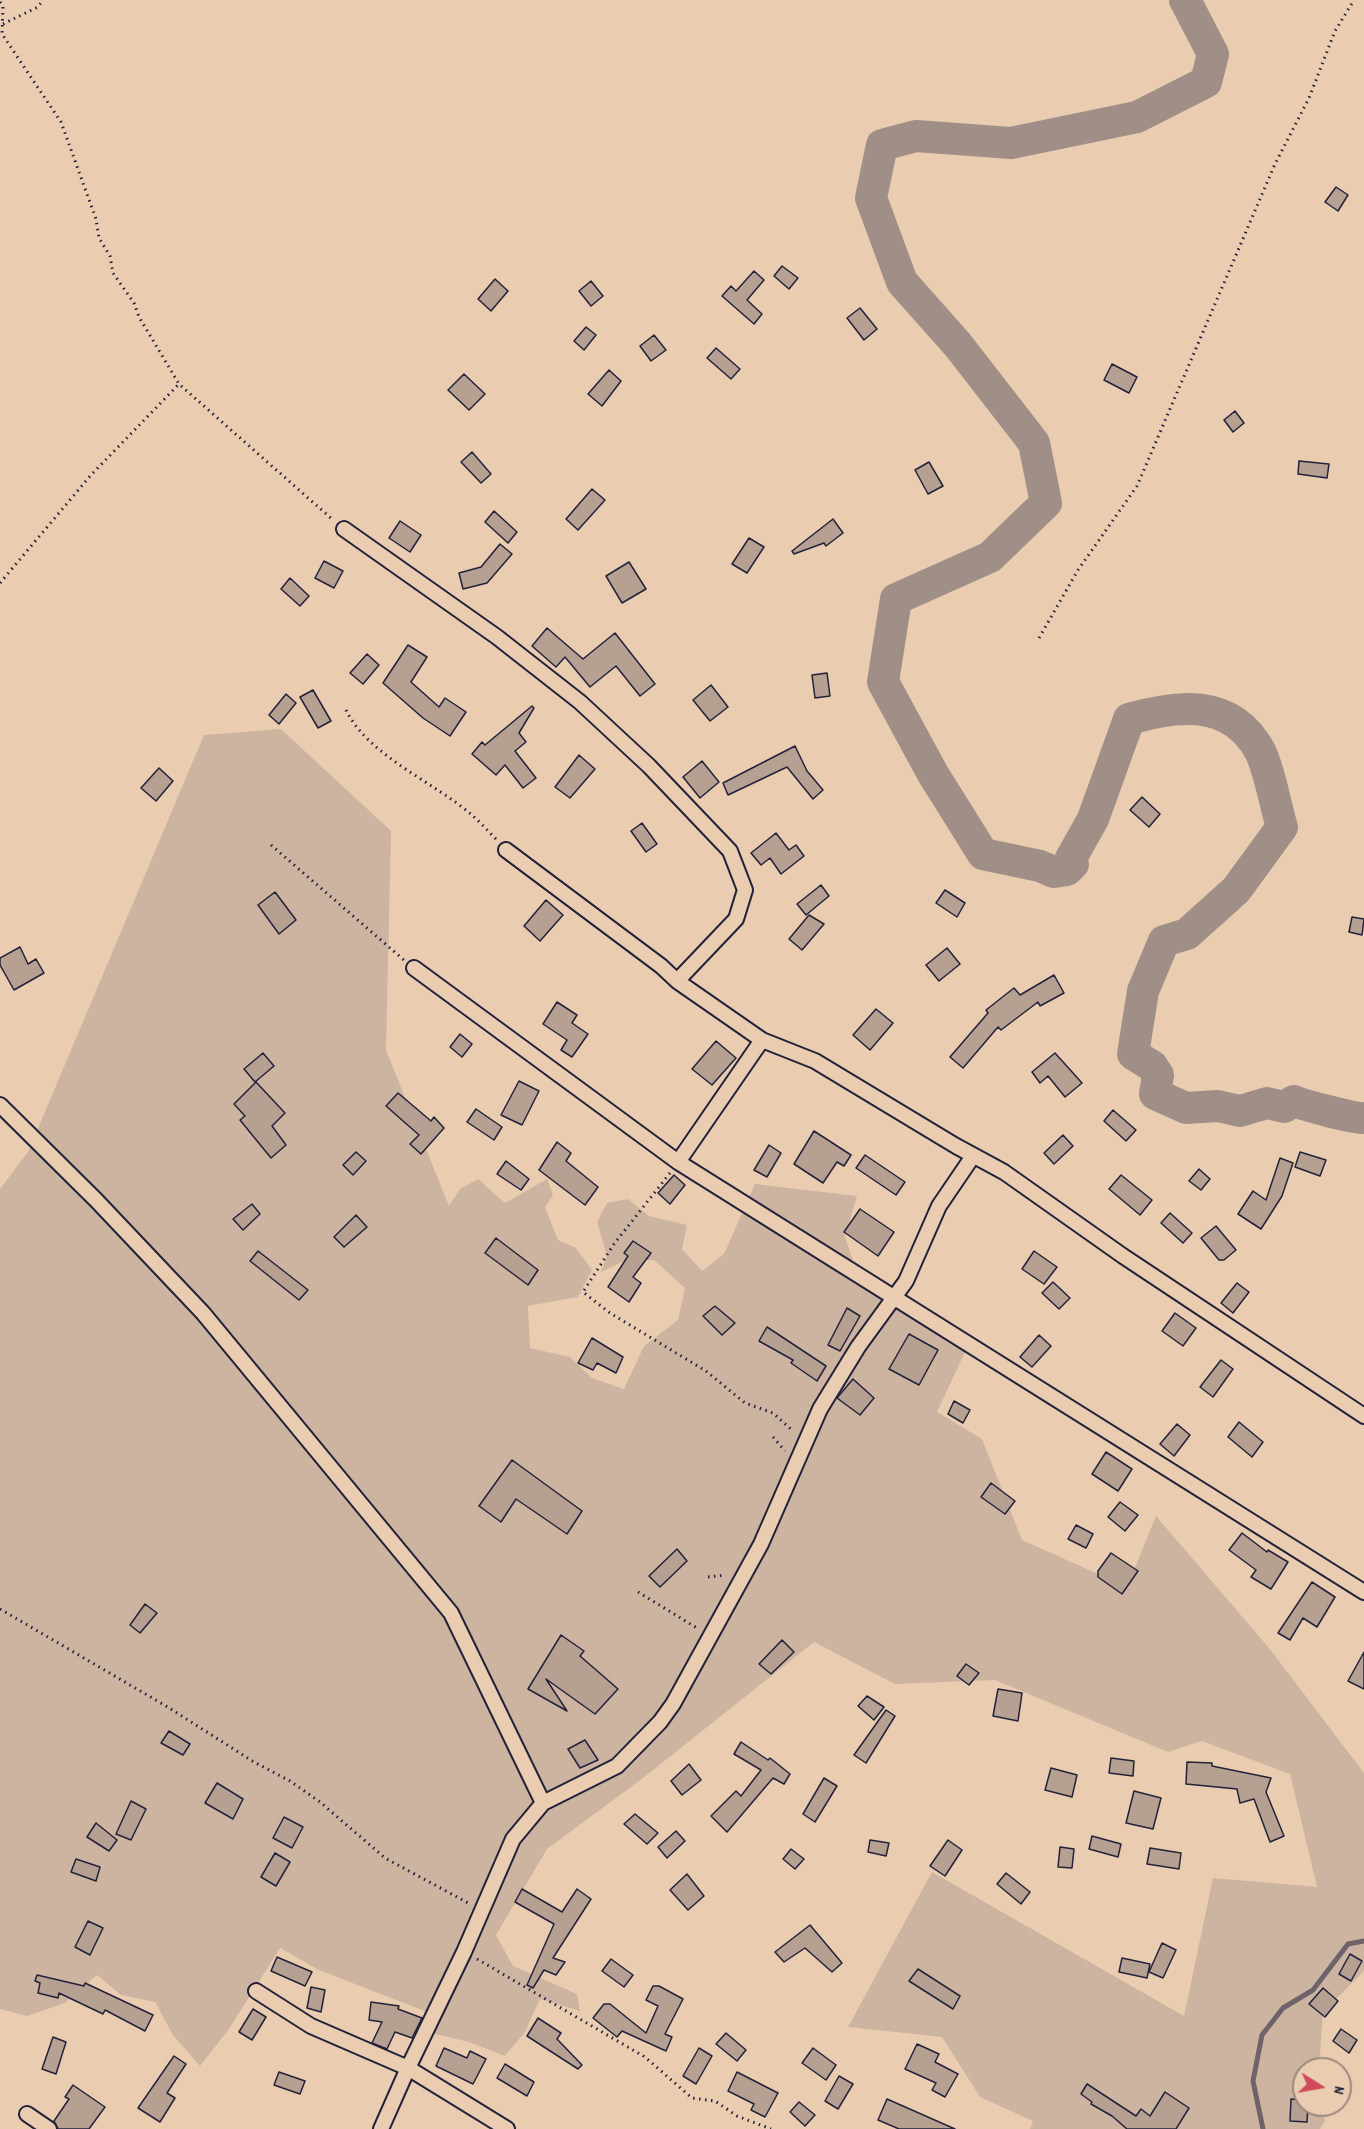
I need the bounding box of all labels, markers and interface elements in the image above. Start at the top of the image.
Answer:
north arrow [1292,2057,1352,2117]
text: N [1326,2084,1350,2096]

